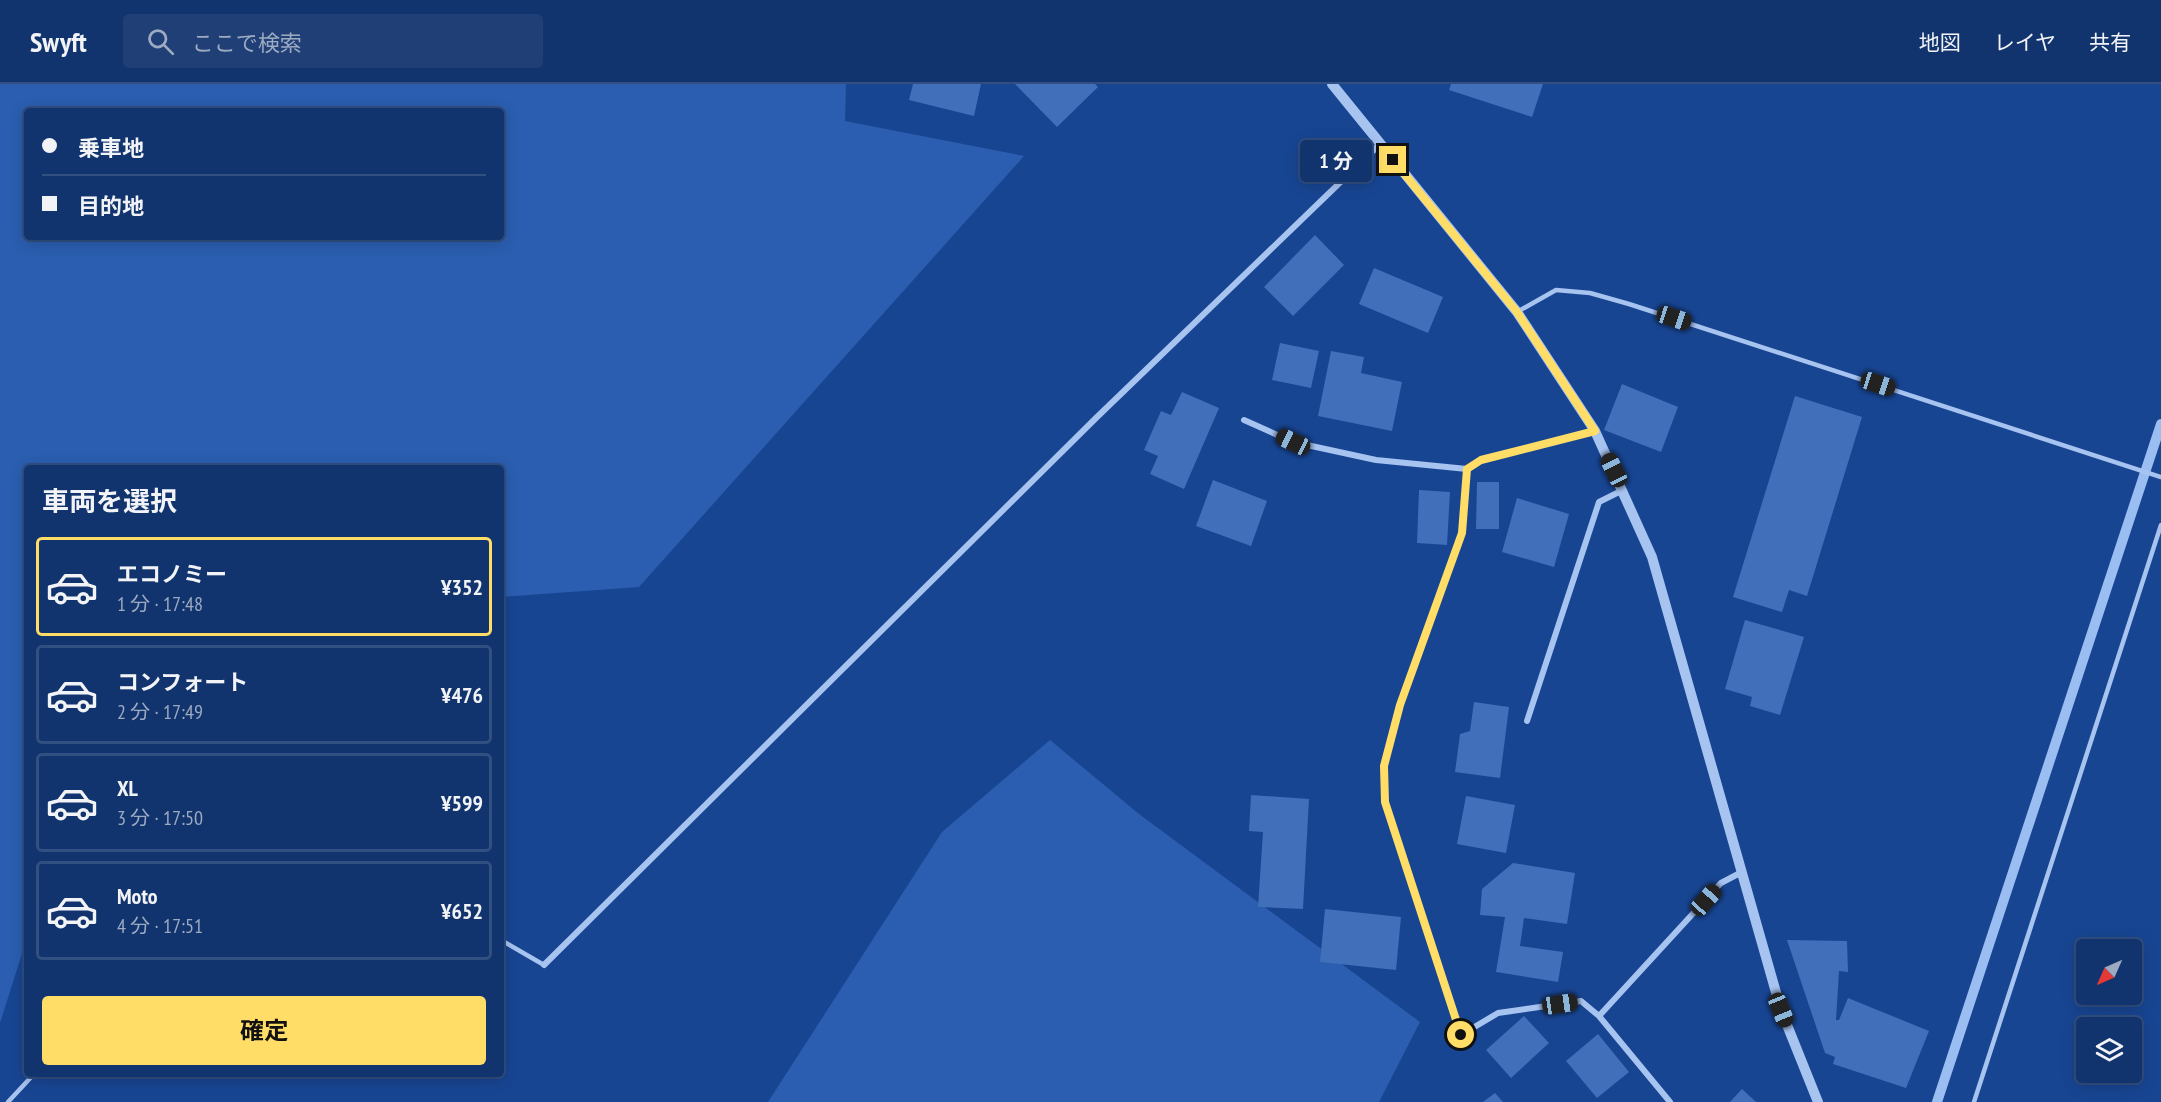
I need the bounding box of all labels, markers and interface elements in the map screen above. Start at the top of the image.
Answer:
search box [123,14,543,68]
text: Swyft [30,23,87,60]
icon: search [144,25,177,58]
text: ここで検索 [192,29,302,57]
text: 地図 [1919,29,1961,56]
text: レイヤ [1994,29,2056,56]
text: 共有 [2089,29,2131,56]
text: 乗車地 [78,134,144,162]
callout: 1 分 [1300,139,1372,181]
route end [1379,146,1406,173]
text: 1 分 [1319,148,1353,174]
text: 目的地 [78,192,144,220]
car [1654,304,1694,332]
car [1858,370,1898,398]
car [1273,426,1313,458]
car [1598,450,1630,490]
text: 車両を選択 [42,484,177,518]
icon: car [45,560,99,614]
text: エコノミー [117,560,227,588]
text: ¥352 [441,573,483,601]
text: 1 分 · 17:48 [117,591,203,617]
icon: car [45,668,99,722]
text: コンフォート [117,668,248,696]
text: ¥476 [441,681,483,709]
text: 2 分 · 17:49 [117,699,203,725]
text: XL [117,774,138,802]
icon: car [45,776,99,830]
text: ¥599 [441,789,483,817]
text: 3 分 · 17:50 [117,805,203,831]
car [1687,881,1725,919]
text: Moto [117,882,158,910]
icon: car [45,884,99,938]
text: ¥652 [441,897,483,925]
text: 4 分 · 17:51 [117,913,203,939]
north arrow [2076,939,2142,1005]
map controls [2076,939,2142,1083]
car [1766,990,1796,1030]
car [1541,993,1579,1015]
button: 確定 [42,996,486,1065]
button: layers [2076,1017,2142,1083]
route start [1447,1021,1474,1048]

